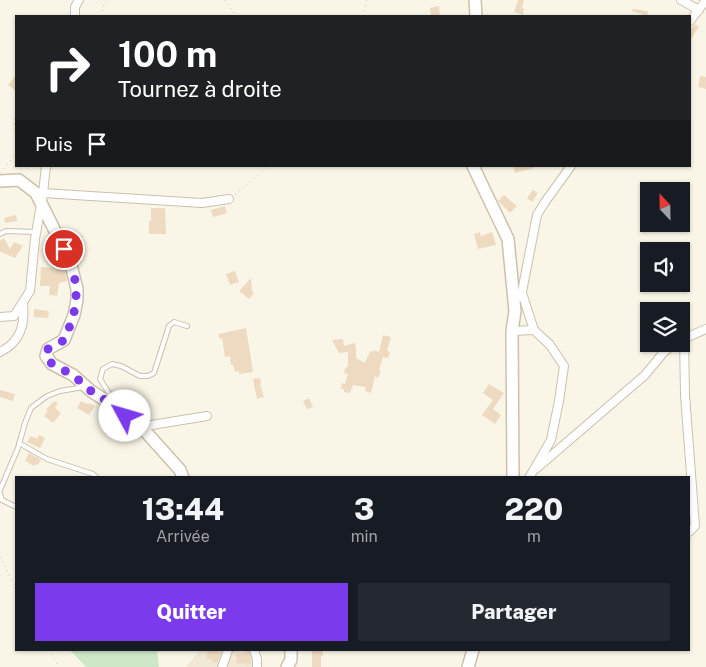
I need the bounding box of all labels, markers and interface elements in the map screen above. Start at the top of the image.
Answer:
text: 100 m [118,34,217,75]
icon: right [35,35,100,100]
text: Tournez à droite [118,76,282,102]
icon: arrive [83,130,111,158]
text: Puis [35,133,73,155]
north arrow [640,182,690,232]
map controls [640,182,690,352]
pin [43,228,85,270]
icon: arrive [50,235,78,263]
button: sound [640,242,690,292]
button: layers [640,302,690,352]
position arrow [98,389,150,441]
text: 13:44 [142,491,224,527]
text: 3 [354,491,374,527]
text: 220 [504,491,563,527]
text: Arrivée [156,527,210,546]
text: min [351,527,378,546]
text: m [527,527,541,546]
button: Quitter [35,583,348,641]
button: Partager [358,583,670,641]

